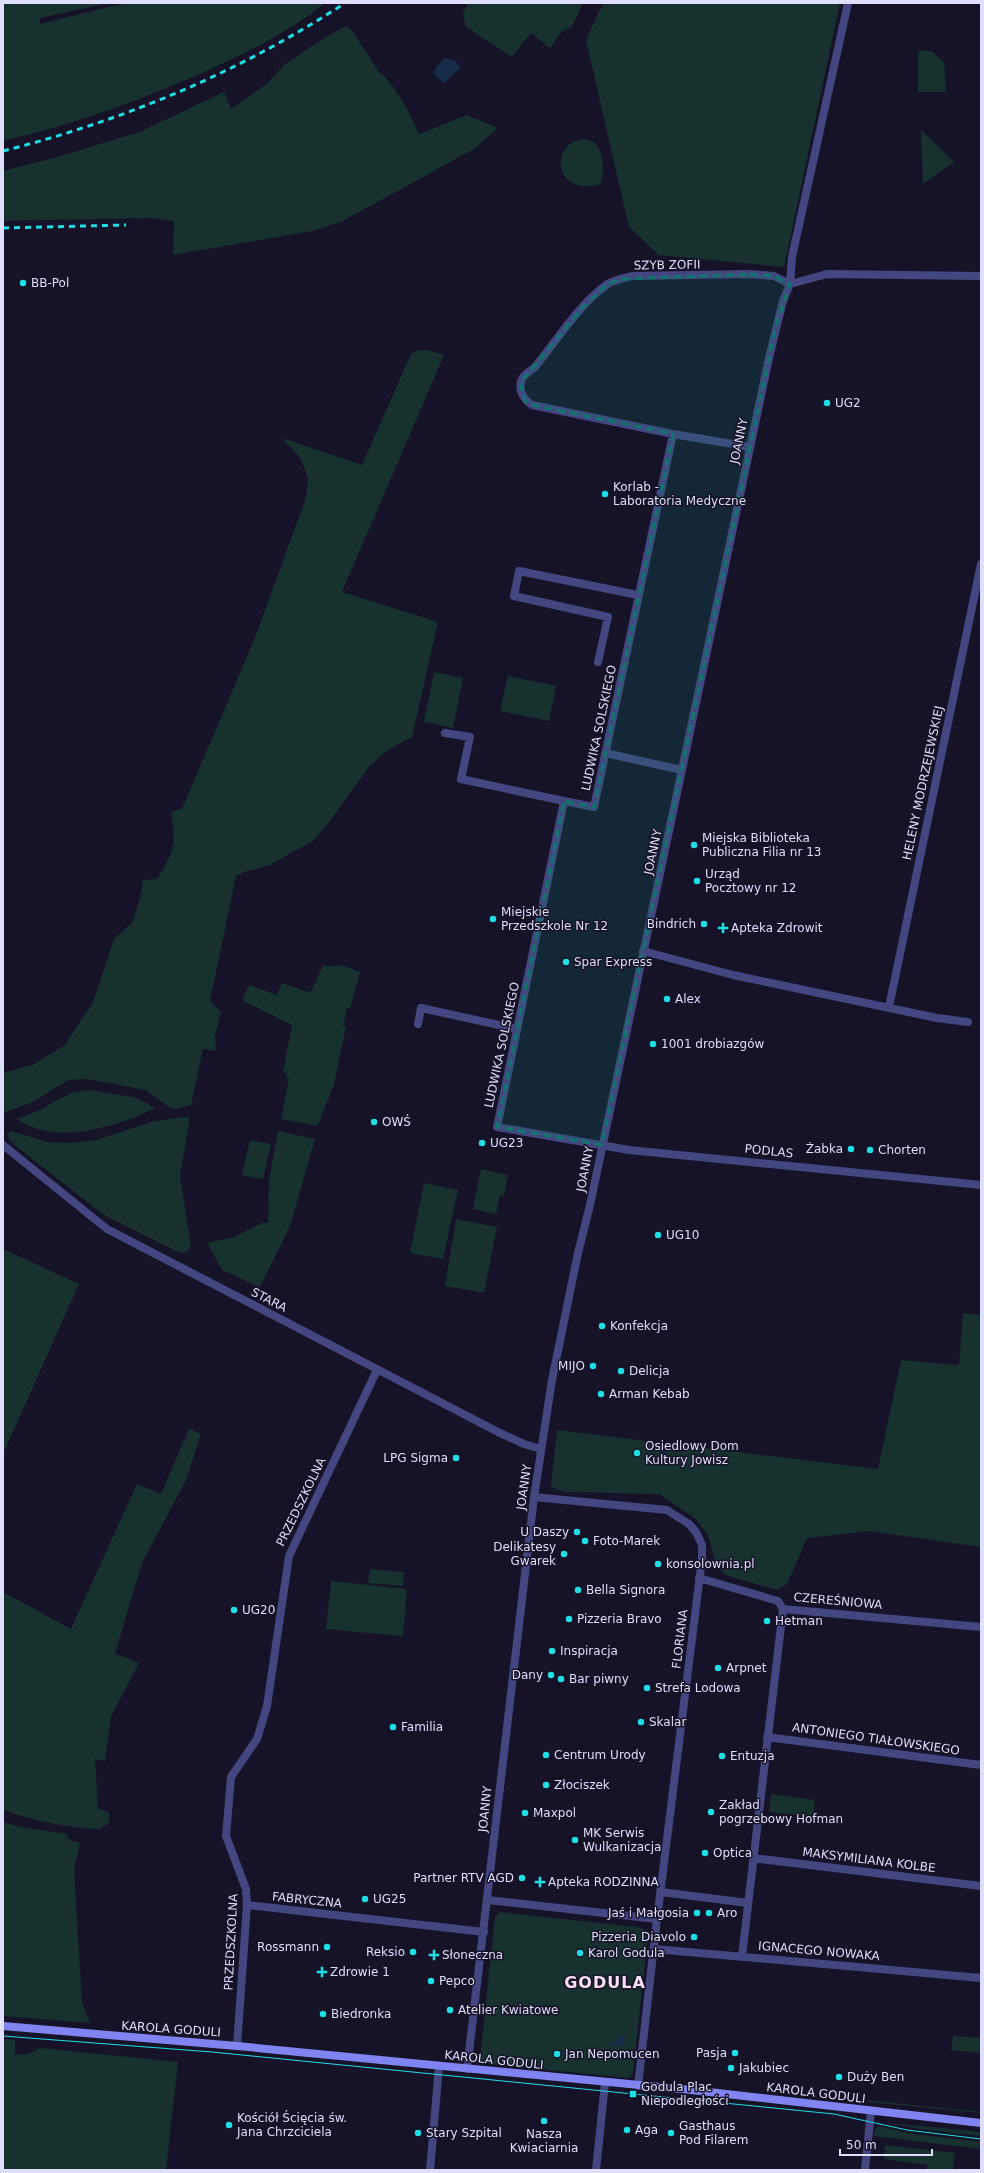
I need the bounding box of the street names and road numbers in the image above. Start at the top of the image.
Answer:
street label: SZYB ZOFII [633,257,701,273]
street label: JOANNY [727,416,751,466]
street label: LUDWIKA SOLSKIEGO [579,664,619,792]
street label: HELENY MODRZEJEWSKIEJ [900,705,946,861]
street label: JOANNY [641,827,665,877]
street label: LUDWIKA SOLSKIEGO [482,981,522,1109]
street label: PODLAS [744,1141,794,1161]
street label: JOANNY [574,1144,596,1194]
street label: STARA [249,1285,290,1315]
street label: PRZEDSZKOLNA [273,1455,329,1549]
street label: JOANNY [514,1462,534,1512]
street label: CZEREŚNIOWA [793,1589,884,1612]
street label: FLORIANA [669,1608,691,1670]
street label: ANTONIEGO TIAŁOWSKIEGO [791,1720,961,1758]
street label: JOANNY [476,1785,494,1834]
street label: MAKSYMILIANA KOLBE [802,1845,936,1875]
street label: FABRYCZNA [271,1889,343,1911]
street label: PRZEDSZKOLNA [221,1892,241,1991]
street label: IGNACEGO NOWAKA [758,1939,881,1963]
street label: KAROLA GODULI [121,2019,221,2039]
street label: KAROLA GODULI [444,2048,544,2072]
street label: KAROLA GODULI [766,2080,866,2106]

